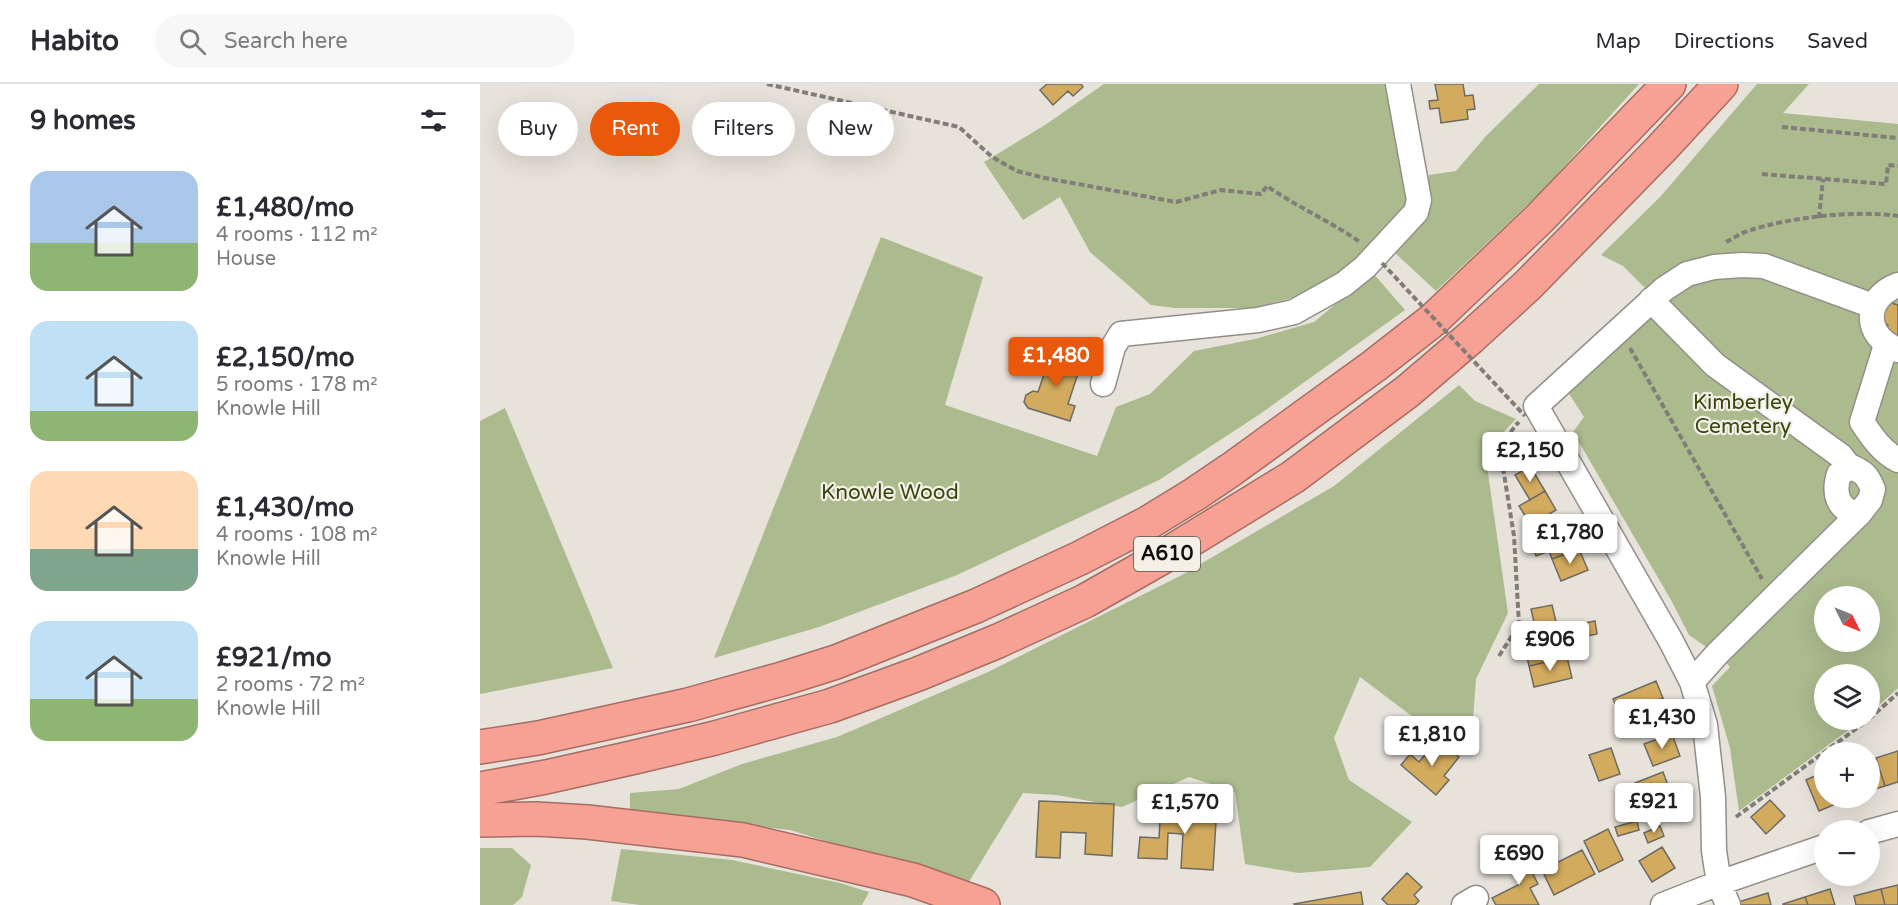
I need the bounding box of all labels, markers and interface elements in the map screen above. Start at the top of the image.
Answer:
search box [155,14,575,68]
text: Habito [30,24,119,58]
icon: search [176,25,209,58]
text: Search here [224,28,348,54]
text: Map [1595,29,1641,54]
text: Directions [1674,29,1774,54]
text: Saved [1807,29,1868,54]
chip: Buy [498,102,578,156]
chip: Rent [590,102,680,156]
chip: Filters [692,102,795,156]
chip: New [807,102,894,156]
icon: filters [417,104,450,137]
text: 9 homes [30,105,136,136]
text: £1,480/mo [216,192,354,223]
icon: home [78,195,150,267]
text: 4 rooms · 112 m² [216,223,378,247]
text: House [216,247,276,271]
pin: £1,480 [1007,337,1105,388]
text: £2,150/mo [216,342,355,373]
text: £1,480 [1022,344,1090,368]
icon: home [78,345,150,417]
text: 5 rooms · 178 m² [216,373,378,397]
park label: Kimberley Cemetery [1693,390,1793,439]
text: Knowle Hill [216,397,321,421]
pin: £2,150 [1481,432,1579,483]
text: £2,150 [1496,439,1564,463]
park label: Knowle Wood [821,480,959,505]
text: £1,430/mo [216,492,354,523]
icon: home [78,495,150,567]
pin: £1,780 [1521,514,1619,565]
text: £1,780 [1536,521,1604,545]
text: 4 rooms · 108 m² [216,523,378,547]
road number: A610 [1134,537,1200,571]
text: Knowle Hill [216,547,321,571]
north arrow [1814,586,1880,652]
map controls [1814,586,1880,886]
pin: £906 [1514,621,1586,672]
text: £906 [1525,628,1575,652]
text: £921/mo [216,642,332,673]
icon: home [78,645,150,717]
button: layers [1814,664,1880,730]
text: 2 rooms · 72 m² [216,673,365,697]
text: Knowle Hill [216,697,321,721]
pin: £1,430 [1613,699,1711,750]
text: £1,430 [1628,706,1696,730]
pin: £1,810 [1383,716,1481,767]
text: £1,810 [1398,723,1466,747]
button: + [1814,742,1880,808]
pin: £921 [1618,783,1690,834]
pin: £1,570 [1136,784,1234,835]
text: £921 [1629,790,1679,814]
text: £1,570 [1151,791,1219,815]
button: − [1814,820,1880,886]
pin: £690 [1483,835,1555,886]
text: £690 [1494,842,1544,866]

